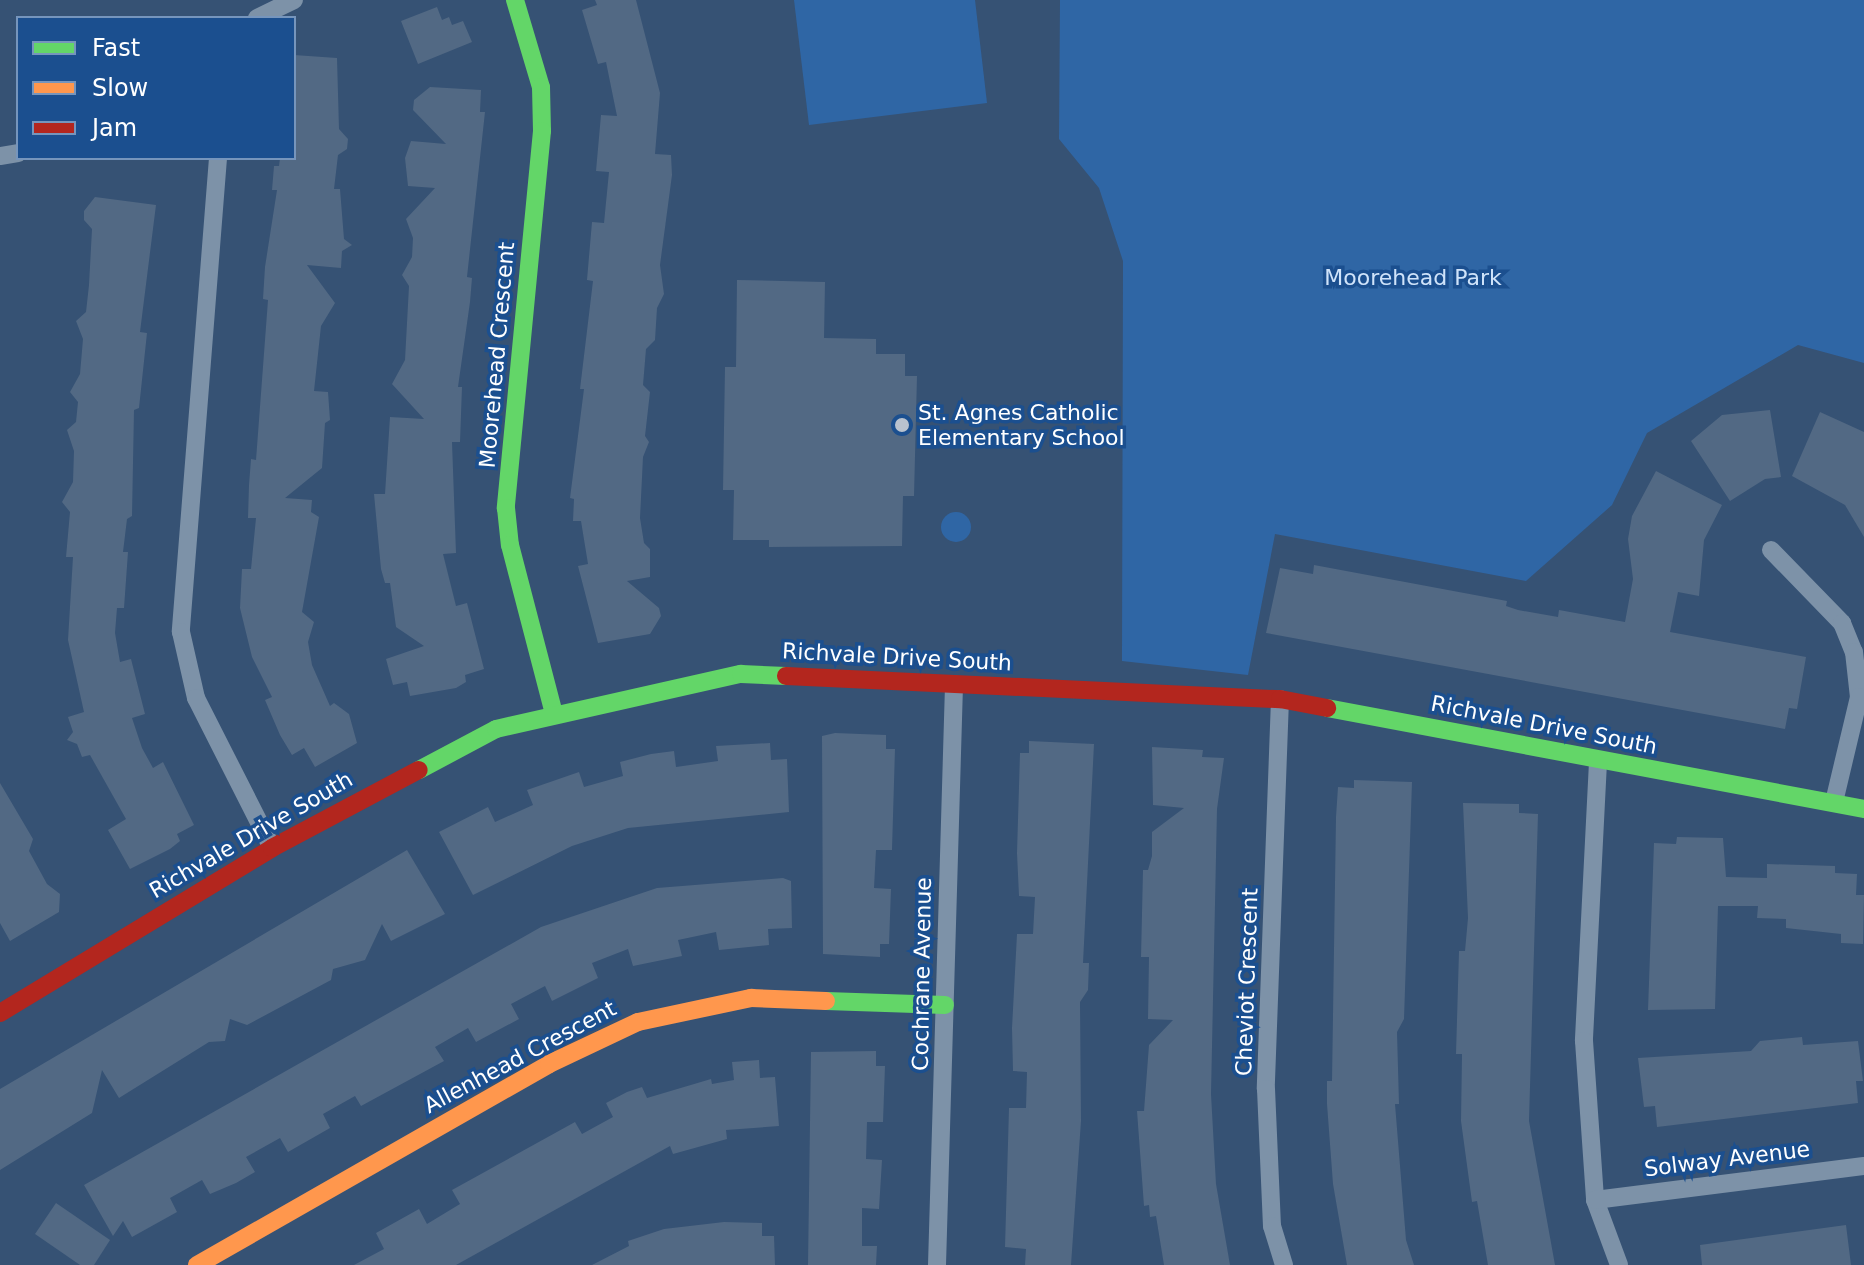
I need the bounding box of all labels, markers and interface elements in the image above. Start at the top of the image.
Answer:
legend [16,16,296,160]
text: Fast [92,34,140,62]
text: Slow [92,74,148,102]
text: Jam [92,114,137,142]
street label: Moorehead Crescent [474,241,520,469]
park label: Moorehead Park [1324,265,1502,291]
place label: St. Agnes Catholic Elementary School [918,399,1125,450]
marker: St. Agnes Catholic Elementary School [893,416,911,434]
street label: Richvale Drive South [781,638,1013,676]
street label: Richvale Drive South [1429,690,1659,760]
street label: Richvale Drive South [145,766,357,904]
street label: Cochrane Avenue [907,877,937,1071]
street label: Cheviot Crescent [1231,888,1263,1076]
street label: Allenhead Crescent [419,995,621,1119]
street label: Solway Avenue [1643,1136,1811,1182]

